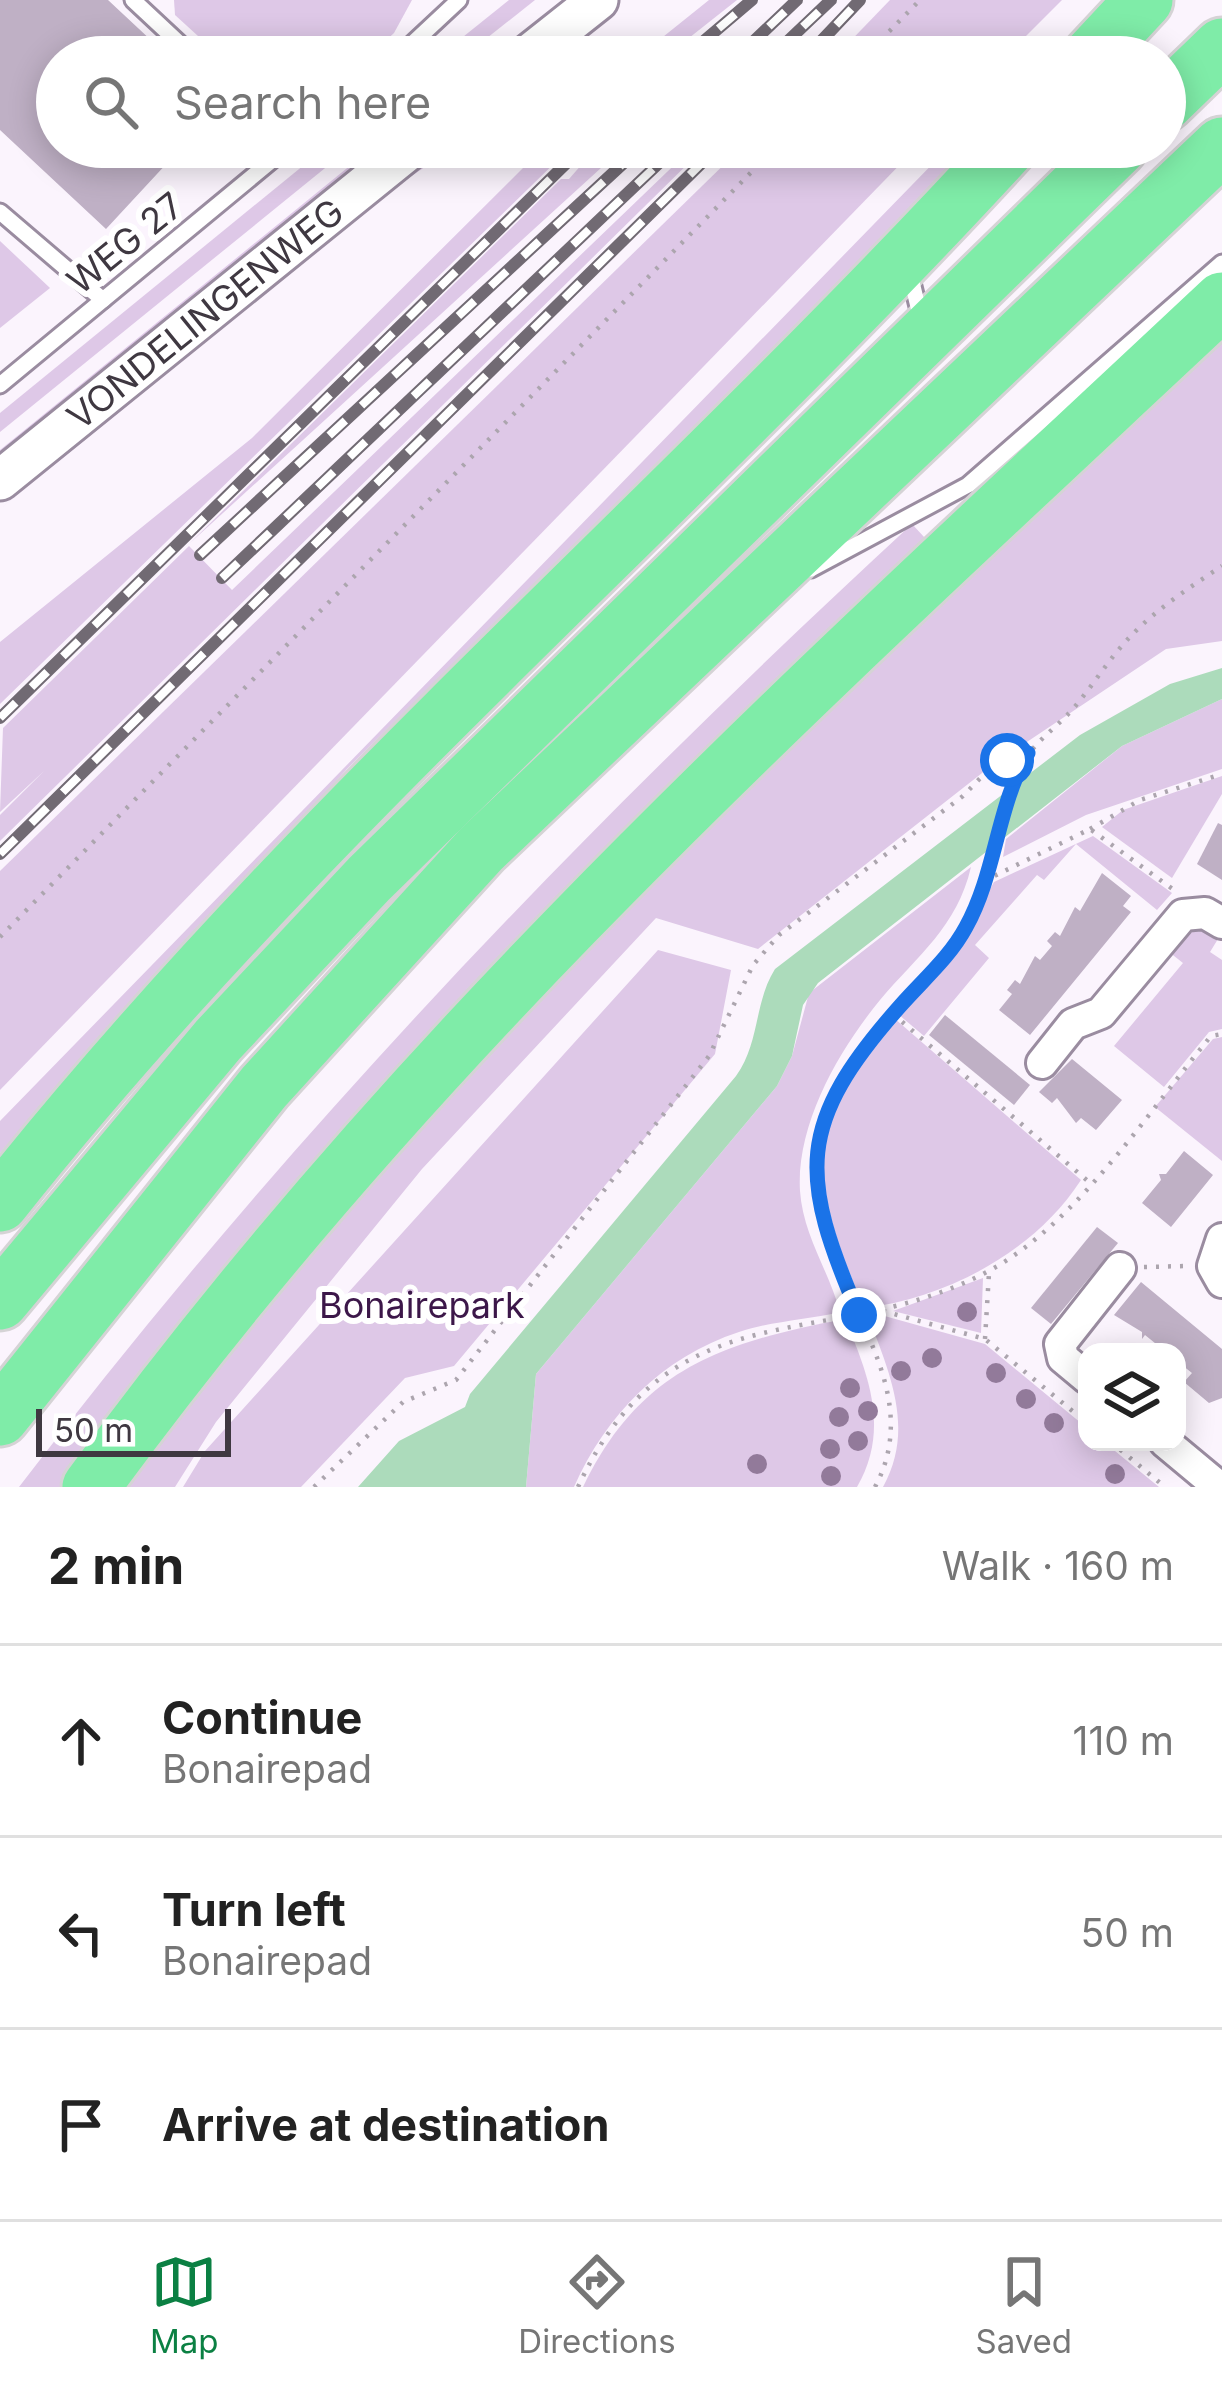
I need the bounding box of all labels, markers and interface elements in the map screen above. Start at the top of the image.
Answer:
search box [36,36,1186,168]
icon: search [78,69,144,135]
text: Search here [174,75,431,130]
street label: WEG 27 [58,183,192,303]
street label: VONDELINGENWEG [58,189,352,439]
route start [980,733,1034,787]
park label: Bonairepark [319,1283,525,1327]
route end [832,1288,886,1342]
map controls [1078,1343,1186,1451]
button: layers [1078,1343,1186,1451]
scale bar [36,1403,231,1456]
text: 50 m [54,1410,133,1450]
text: 2 min [48,1535,184,1596]
text: Walk · 160 m [942,1542,1174,1589]
text: Continue [162,1690,362,1745]
icon: ahead [48,1708,114,1774]
text: 110 m [1073,1717,1174,1764]
text: Bonairepad [162,1745,372,1792]
text: Turn left [162,1882,346,1937]
icon: left [48,1900,114,1966]
text: 50 m [1081,1909,1174,1956]
text: Bonairepad [162,1937,372,1984]
icon: arrive [48,2092,114,2158]
text: Arrive at destination [162,2097,609,2152]
tab: Map [150,2249,218,2361]
tab: Directions [518,2249,676,2361]
tab: Saved [975,2249,1072,2361]

